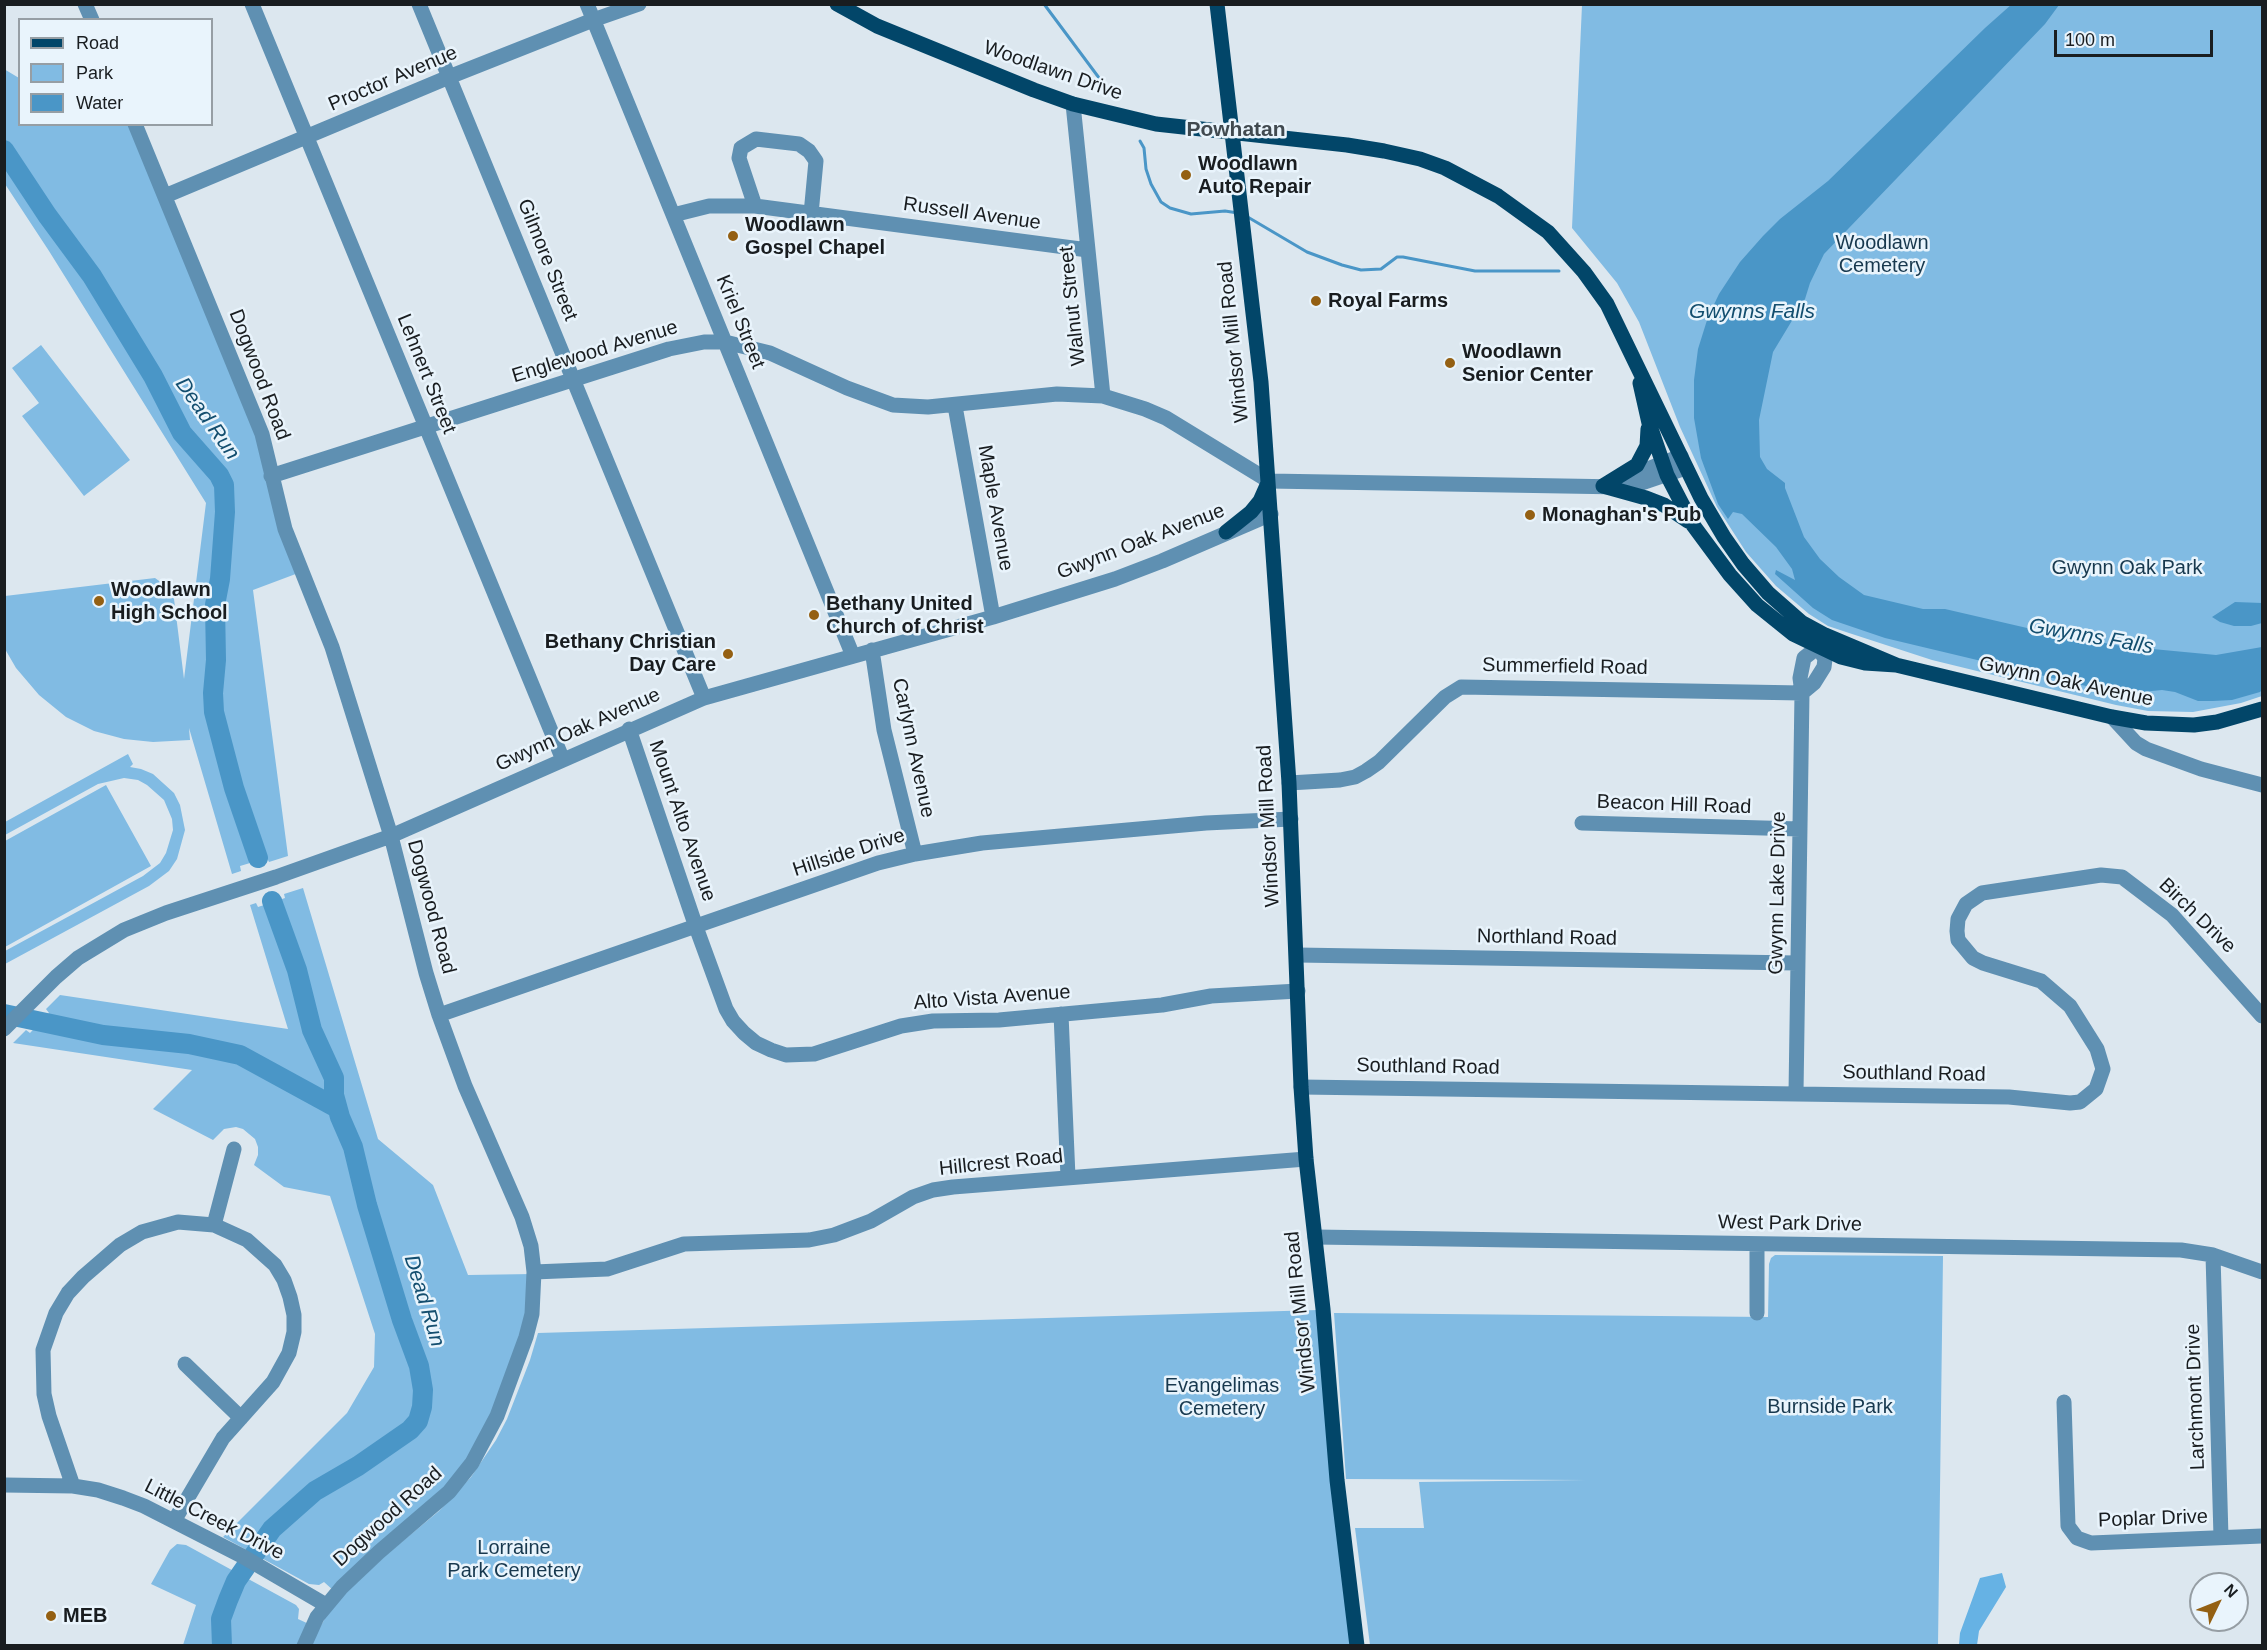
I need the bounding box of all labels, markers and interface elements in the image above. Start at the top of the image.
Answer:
legend [18,18,213,126]
scale bar [2057,18,2216,56]
text: 100 m [2065,30,2115,50]
text: Road [76,33,119,53]
street label: Woodlawn Drive [980,36,1126,106]
street label: Proctor Avenue [325,41,461,117]
text: Park [76,63,113,83]
text: Water [76,93,123,113]
district label: Powhatan [1186,117,1286,143]
place label: Woodlawn Auto Repair [1198,152,1311,199]
marker: Woodlawn Auto Repair [1179,168,1193,182]
street label: Russell Avenue [902,192,1042,236]
street label: Gilmore Street [512,196,582,324]
place label: Woodlawn Gospel Chapel [745,213,885,260]
marker: Woodlawn Gospel Chapel [726,229,740,243]
park label: Woodlawn Cemetery [1835,231,1929,278]
street label: Walnut Street [1055,245,1091,367]
street label: Windsor Mill Road [1214,260,1254,424]
street label: Kriel Street [710,272,770,372]
place label: Royal Farms [1328,289,1448,313]
marker: Royal Farms [1309,294,1323,308]
water label: Gwynns Falls [1689,299,1815,325]
street label: Dogwood Road [223,306,295,444]
street label: Lehnert Street [391,311,461,437]
street label: Englewood Avenue [509,315,681,389]
place label: Woodlawn Senior Center [1462,340,1593,387]
marker: Woodlawn Senior Center [1443,356,1457,370]
water label: Dead Run [170,373,244,465]
street label: Maple Avenue [972,443,1018,573]
street label: Gwynn Oak Avenue [1054,499,1228,585]
place label: Monaghan's Pub [1542,503,1701,527]
marker: Monaghan's Pub [1523,508,1537,522]
park label: Gwynn Oak Park [2051,556,2203,580]
place label: Woodlawn High School [111,578,228,625]
place label: Bethany United Church of Christ [826,592,984,639]
marker: Woodlawn High School [92,594,106,608]
marker: Bethany United Church of Christ [807,608,821,622]
water label: Gwynns Falls [2027,614,2155,660]
place label: Bethany Christian Day Care [545,630,716,677]
marker: Bethany Christian Day Care [721,647,735,661]
street label: Gwynn Oak Avenue [1977,652,2155,712]
street label: Summerfield Road [1482,654,1648,680]
street label: Carlynn Avenue [887,676,939,820]
street label: Gwynn Oak Avenue [492,683,664,777]
street label: Mount Alto Avenue [643,737,721,905]
street label: Windsor Mill Road [1253,744,1285,908]
street label: Beacon Hill Road [1596,790,1752,820]
street label: Gwynn Lake Drive [1765,811,1791,975]
street label: Hillside Drive [790,824,908,882]
street label: Dogwood Road [402,837,460,977]
street label: Birch Drive [2153,873,2241,959]
street label: Northland Road [1477,925,1617,951]
street label: Alto Vista Avenue [913,981,1071,1015]
street label: Southland Road [1356,1054,1500,1080]
street label: Southland Road [1842,1061,1986,1087]
street label: Hillcrest Road [938,1145,1064,1181]
street label: West Park Drive [1718,1211,1862,1237]
street label: Windsor Mill Road [1281,1230,1321,1394]
water label: Dead Run [398,1252,450,1350]
street label: Larchmont Drive [2181,1323,2211,1471]
park label: Evangelimas Cemetery [1165,1374,1279,1421]
park label: Burnside Park [1767,1395,1893,1419]
street label: Dogwood Road [329,1462,447,1572]
street label: Little Creek Drive [140,1474,288,1566]
street label: Poplar Drive [2098,1505,2208,1533]
park label: Lorraine Park Cemetery [447,1536,581,1583]
north arrow [2189,1572,2249,1632]
text: N [2221,1581,2241,1601]
place label: MEB [63,1604,107,1628]
marker: MEB [44,1609,58,1623]

